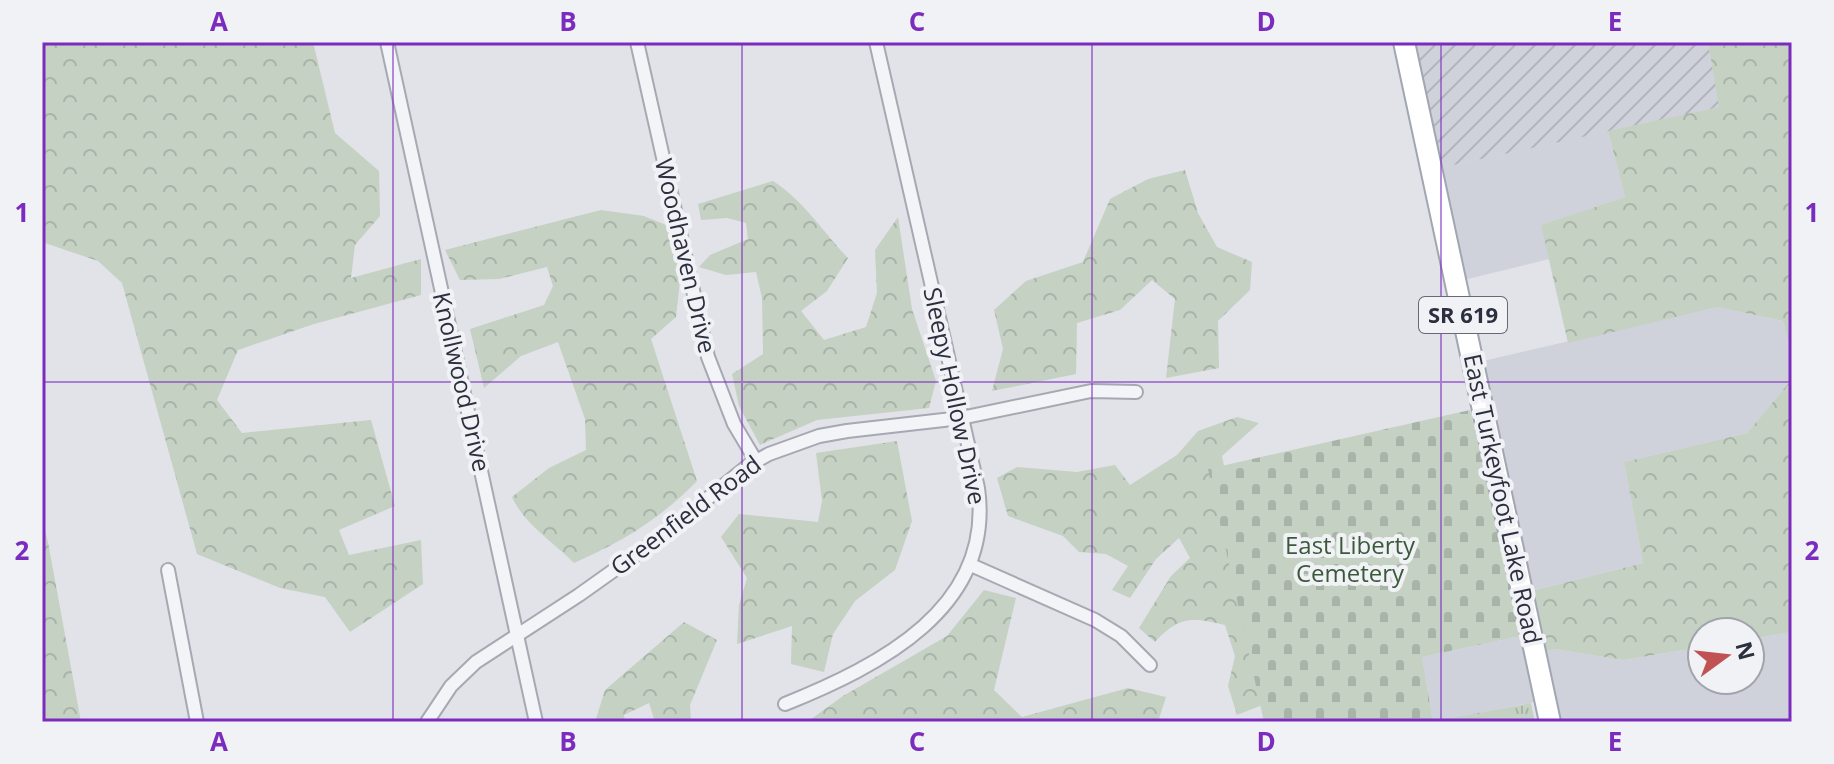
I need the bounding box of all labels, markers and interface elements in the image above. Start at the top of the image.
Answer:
text: A [210,3,228,39]
text: B [559,3,577,39]
text: C [909,3,925,39]
text: D [1256,3,1276,39]
text: E [1608,3,1622,39]
street label: Woodhaven Drive [648,155,725,356]
text: 1 [15,194,29,230]
text: 1 [1805,194,1819,230]
street label: Sleepy Hollow Drive [916,284,995,507]
street label: Knollwood Drive [426,289,499,475]
road number: SR 619 [1419,297,1507,333]
street label: East Turkeyfoot Lake Road [1457,351,1550,647]
street label: Greenfield Road [603,447,767,582]
park label: East Liberty Cemetery [1285,528,1416,589]
text: 2 [15,532,30,568]
text: 2 [1805,532,1820,568]
north arrow [1686,616,1766,696]
text: N [1729,638,1763,663]
text: A [210,723,228,759]
text: B [559,723,577,759]
text: C [909,723,925,759]
text: D [1256,723,1276,759]
text: E [1608,723,1622,759]

